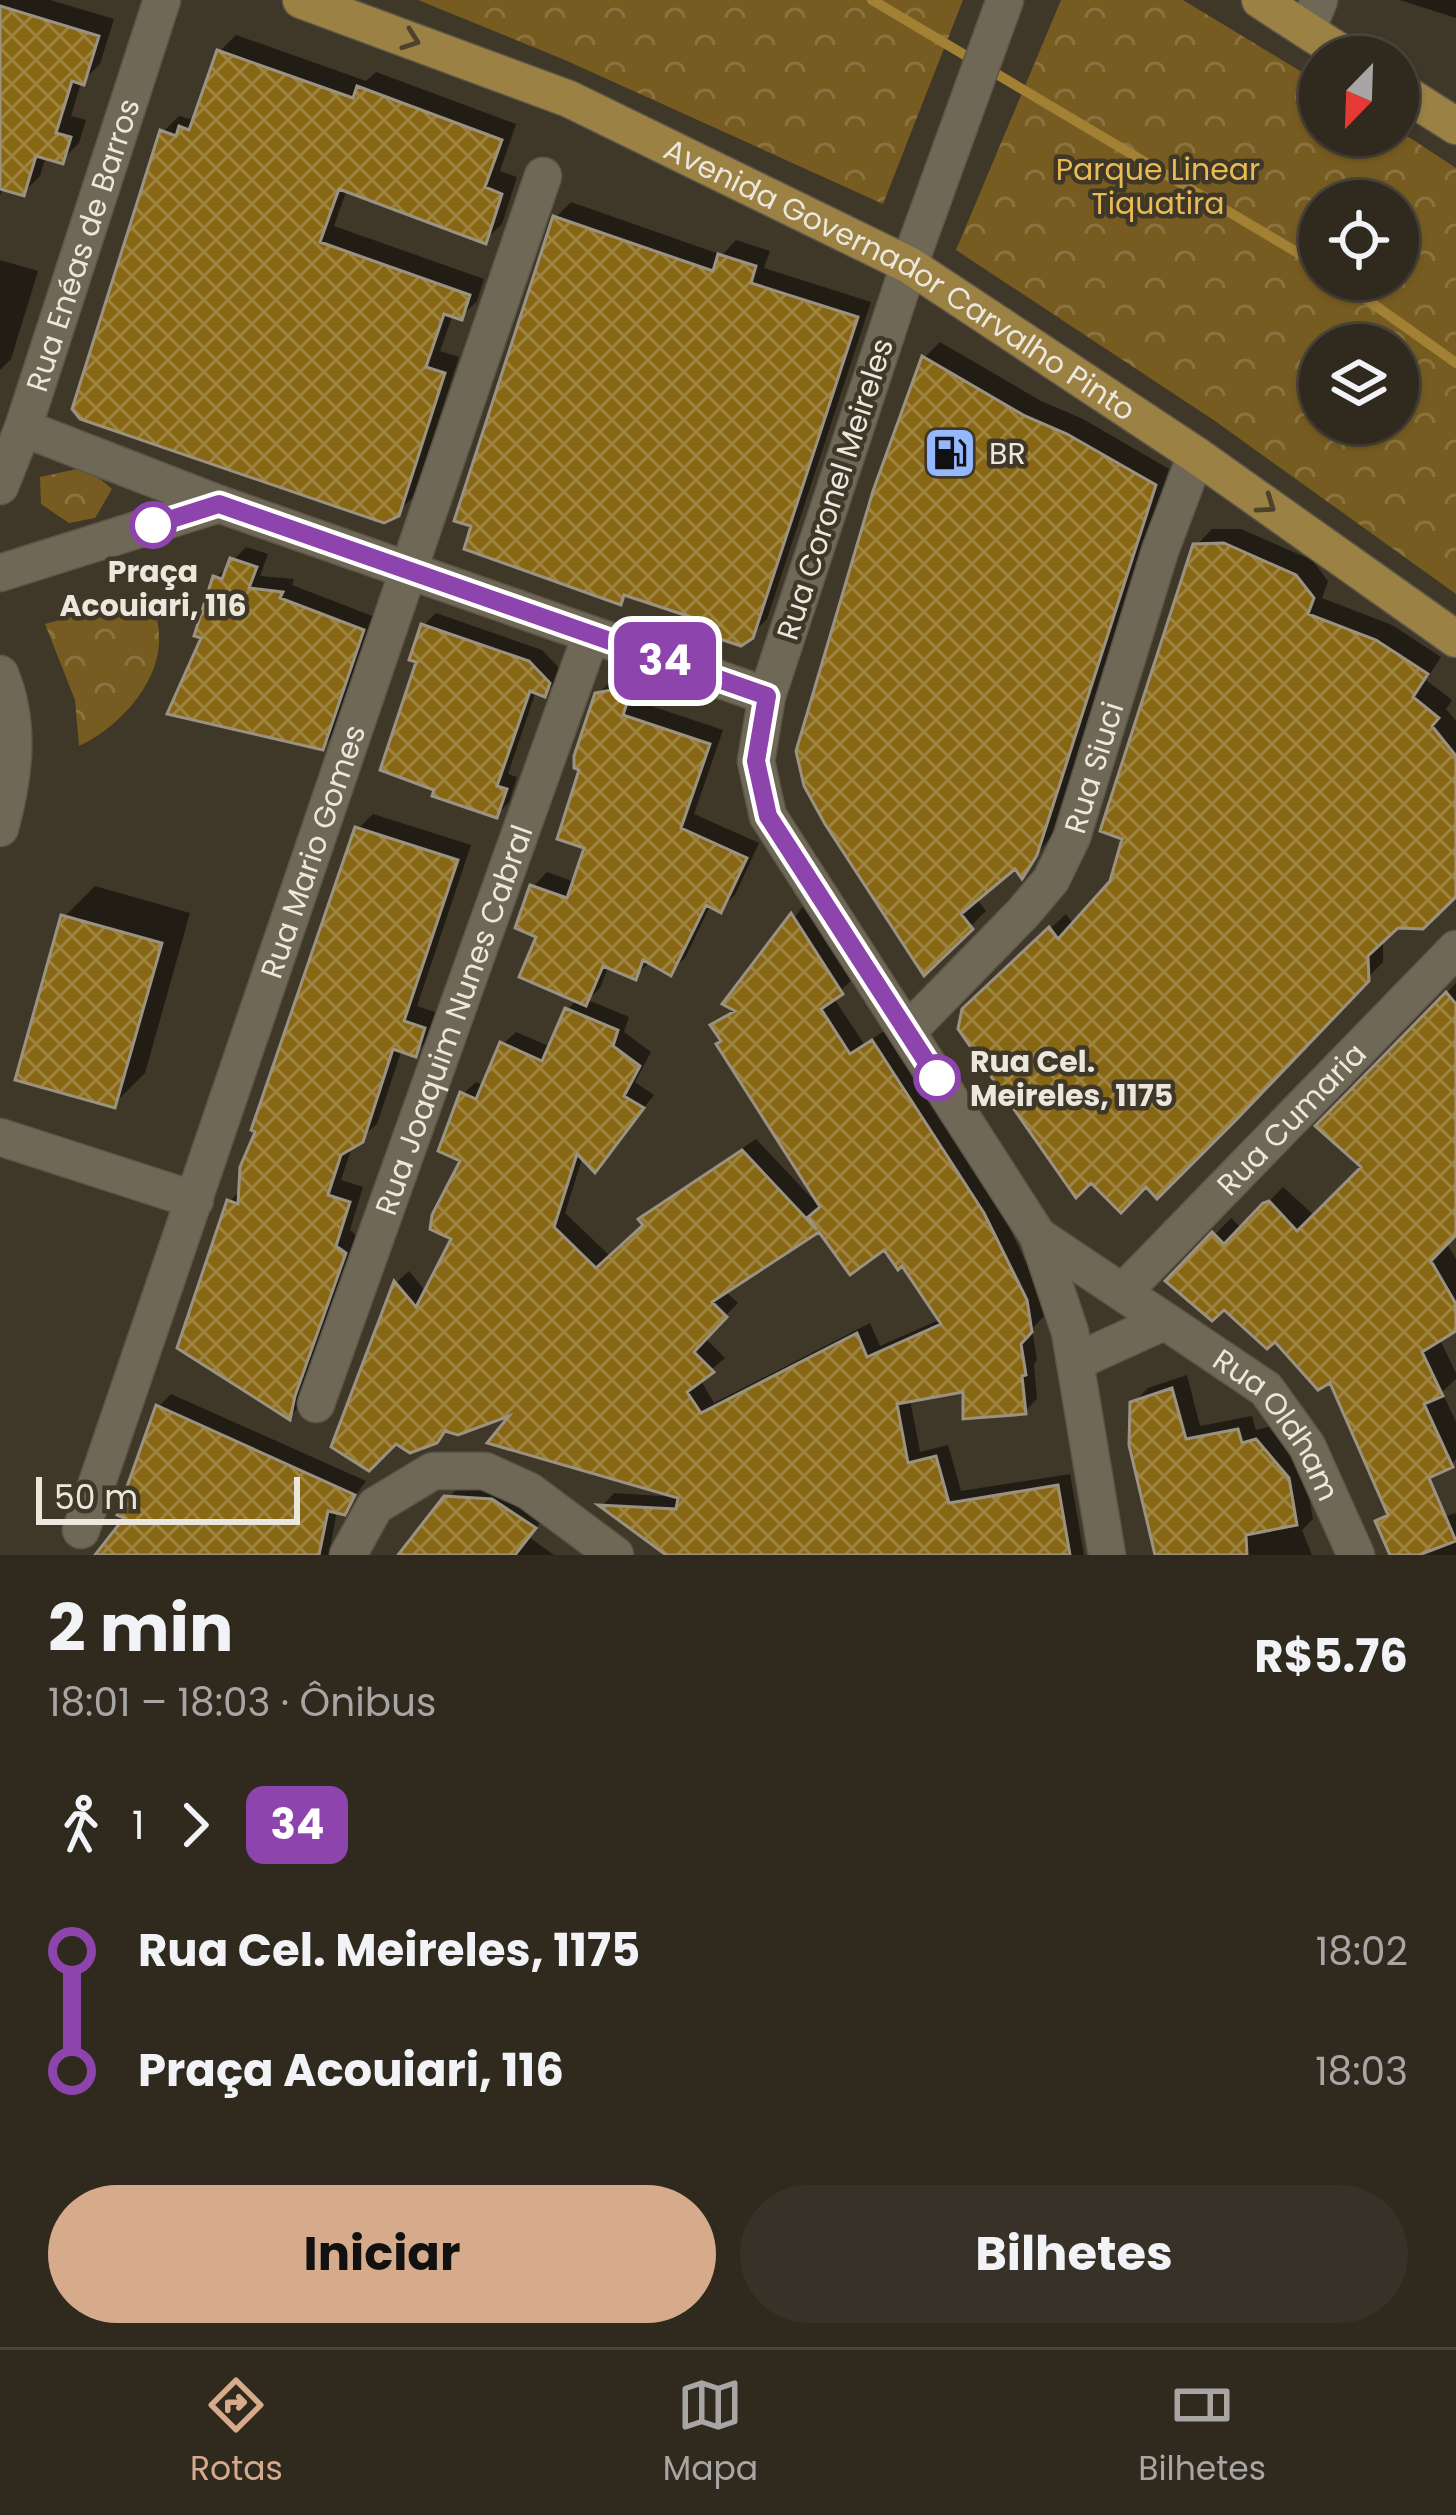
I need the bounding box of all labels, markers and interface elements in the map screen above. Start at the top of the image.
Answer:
one-way arrow [399,26,420,50]
north arrow [1299,36,1419,156]
map controls [1299,36,1419,444]
street label: Rua Enéas de Barros [15,93,150,397]
street label: Avenida Governador Carvalho Pinto [657,127,1144,431]
park label: Parque Linear Tiquatira [1056,148,1260,225]
button: locate [1299,180,1419,300]
button: layers [1299,324,1419,444]
street label: Rua Coronel Meireles [766,333,904,645]
fuel station icon: BR [922,425,978,481]
place label: BR [989,432,1026,475]
one-way arrow [1253,491,1275,513]
marker: Praça Acouiari, 116 [131,503,175,547]
place label: Praça Acouiari, 116 [59,550,247,627]
line badge: 34 [611,622,719,700]
text: 34 [638,631,692,690]
street label: Rua Siuci [1053,696,1134,839]
street label: Rua Mario Gomes [249,719,376,984]
street label: Rua Joaquim Nunes Cabral [364,819,543,1221]
street label: Rua Cumaria [1207,1033,1376,1205]
place label: Rua Cel. Meireles, 1175 [970,1040,1173,1117]
marker: Rua Cel. Meireles, 1175 [915,1056,959,1100]
street label: Rua Oldham [1205,1338,1350,1507]
scale bar [36,1471,300,1524]
text: 50 m [54,1474,138,1521]
text: 2 min [48,1582,234,1674]
text: R$5.76 [1254,1625,1408,1688]
text: 18:01 – 18:03 · Ônibus [48,1675,436,1730]
icon: walk [48,1792,114,1858]
icon: forward [162,1792,228,1858]
text: 34 [270,1795,324,1854]
text: 1 [132,1798,144,1853]
text: Rua Cel. Meireles, 1175 [138,1919,640,1982]
text: 18:02 [1316,1924,1408,1979]
text: Praça Acouiari, 116 [138,2039,564,2102]
text: 18:03 [1315,2044,1408,2099]
button: Iniciar [48,2185,716,2323]
button: Bilhetes [740,2185,1408,2323]
tab: Rotas [190,2372,283,2494]
tab: Mapa [663,2372,758,2494]
tab: Bilhetes [1138,2372,1266,2494]

